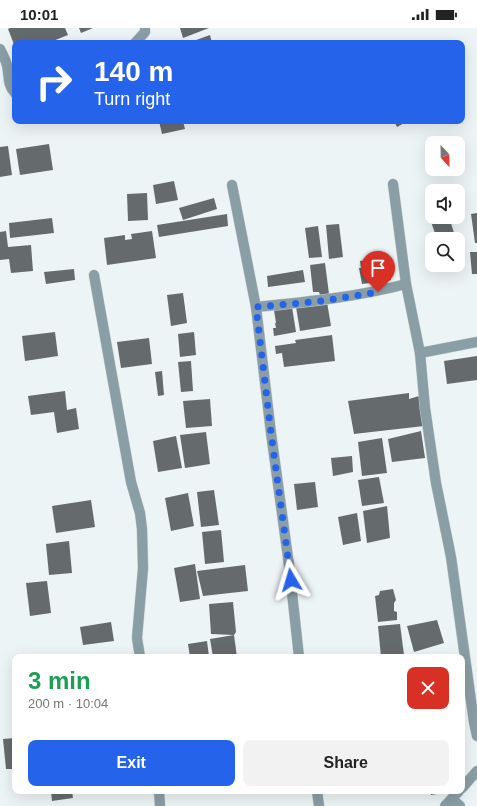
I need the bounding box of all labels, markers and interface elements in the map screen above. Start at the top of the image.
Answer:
text: 10:01 [20,6,58,23]
icon: right [28,56,80,108]
text: 140 m [94,56,173,87]
text: Turn right [94,89,170,109]
north arrow [425,136,465,176]
map controls [425,136,465,272]
button: sound [425,184,465,224]
button: search [425,232,465,272]
pin [361,251,395,292]
icon: arrive [367,257,389,279]
position arrow [270,559,312,601]
text: 3 min [28,667,91,694]
button: close [407,667,449,709]
text: 200 m · 10:04 [28,696,108,711]
button: Exit [28,740,235,786]
button: Share [243,740,449,786]

